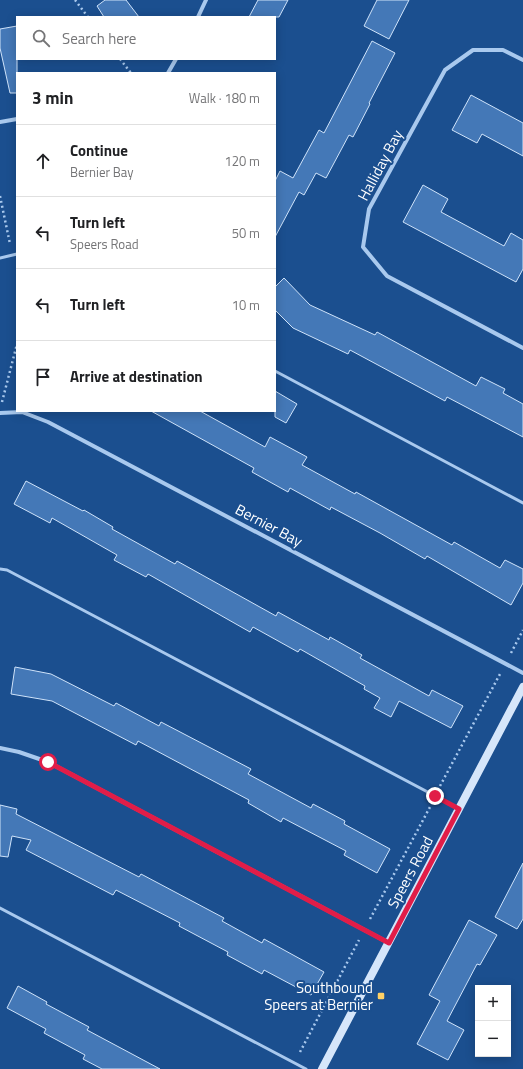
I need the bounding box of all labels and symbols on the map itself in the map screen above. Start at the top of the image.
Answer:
street label: Halliday Bay [352,125,408,205]
street label: Bernier Bay [231,498,307,552]
route start [39,753,57,771]
route end [426,787,444,805]
street label: Speers Road [381,832,439,912]
place label: Southbound Speers at Bernier [264,976,373,1016]
marker: Southbound Speers at Bernier [376,991,386,1001]

